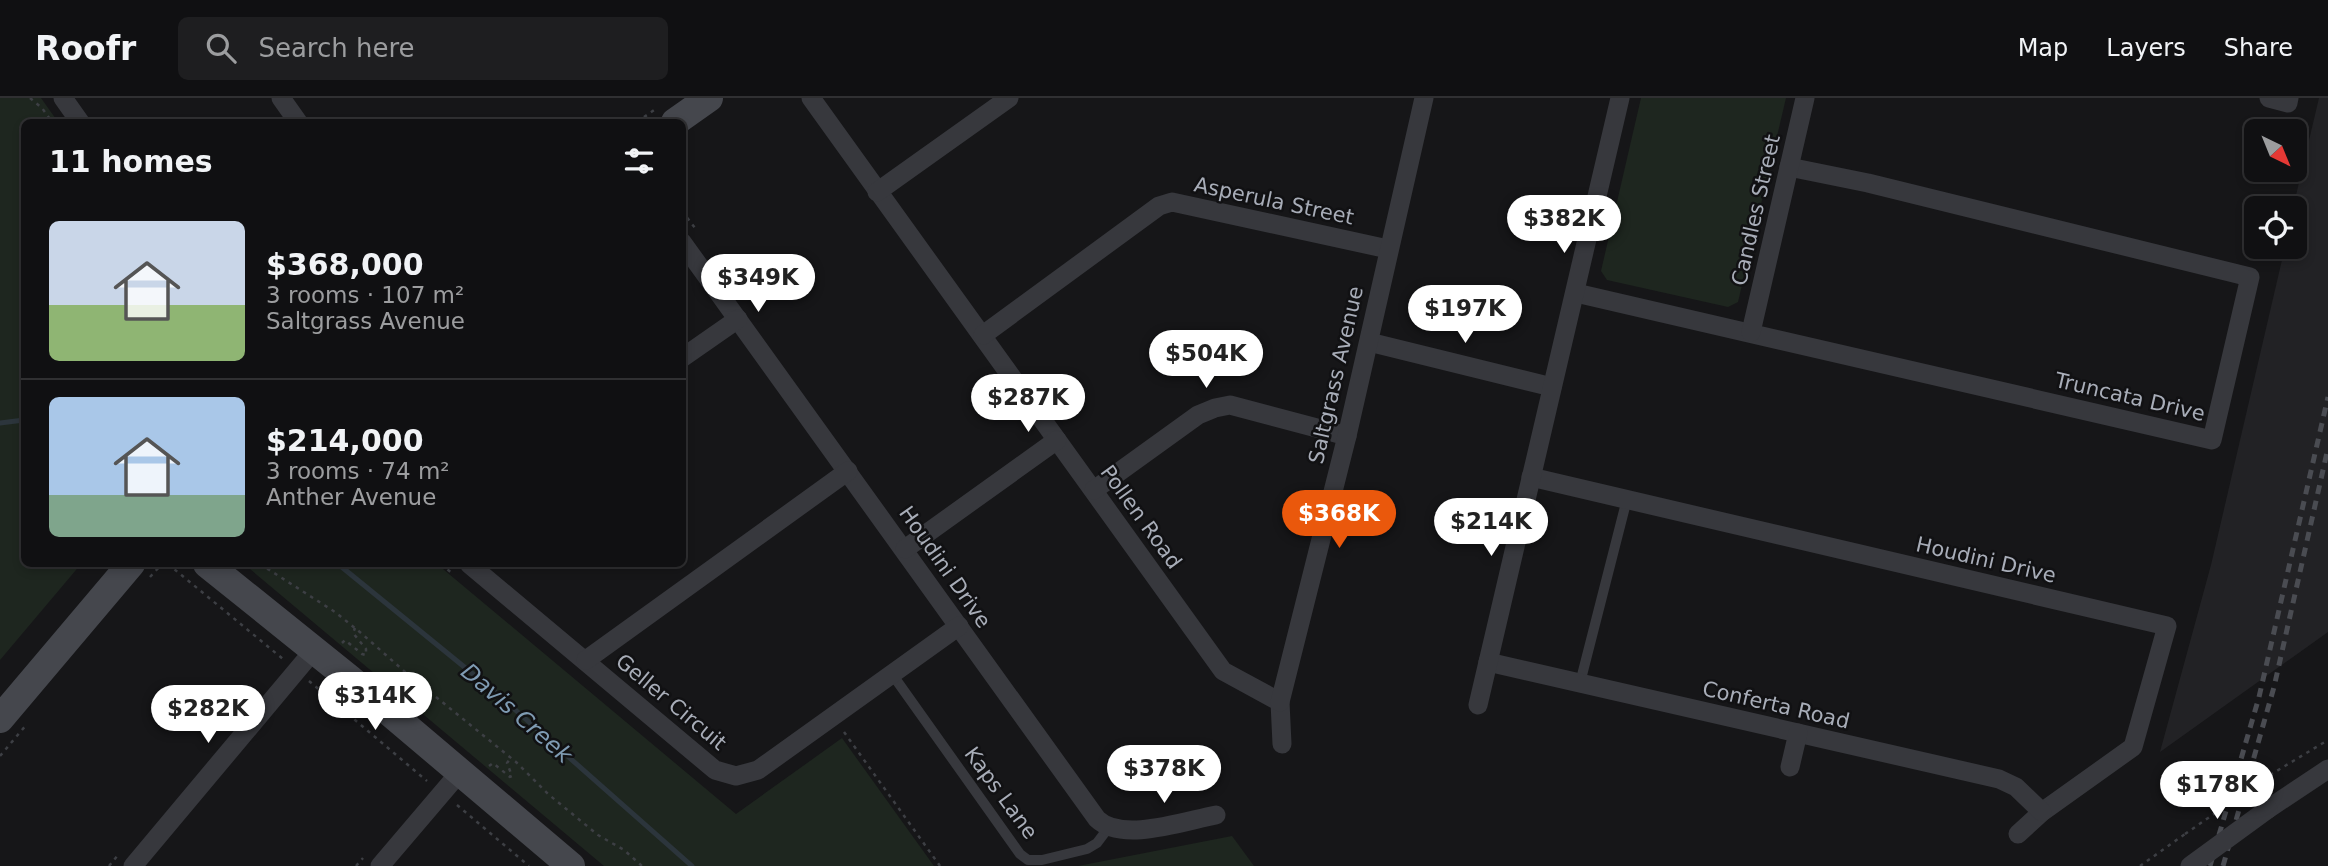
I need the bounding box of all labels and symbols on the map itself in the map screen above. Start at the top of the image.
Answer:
north arrow [2244,119,2306,182]
street label: Candles Street [1727,132,1785,288]
street label: Asperula Street [1192,172,1356,230]
pin: $382K [1515,195,1613,255]
pin: $349K [709,254,807,314]
street label: Saltgrass Avenue [1304,284,1368,466]
pin: $197K [1416,286,1514,345]
pin: $504K [1157,330,1255,390]
street label: Truncata Drive [2052,368,2207,426]
pin: $287K [979,374,1077,434]
street label: Pollen Road [1095,461,1187,573]
pin: $368K [1290,490,1388,550]
pin: $214K [1442,498,1540,558]
street label: Houdini Drive [894,502,996,632]
street label: Houdini Drive [1914,532,2058,588]
street label: Geller Circuit [611,649,731,755]
water label: Davis Creek [456,658,579,769]
pin: $314K [326,672,424,732]
street label: Conferta Road [1700,676,1852,734]
pin: $282K [159,686,257,745]
street label: Kaps Lane [960,742,1042,844]
pin: $378K [1115,746,1213,805]
pin: $178K [2168,762,2266,821]

